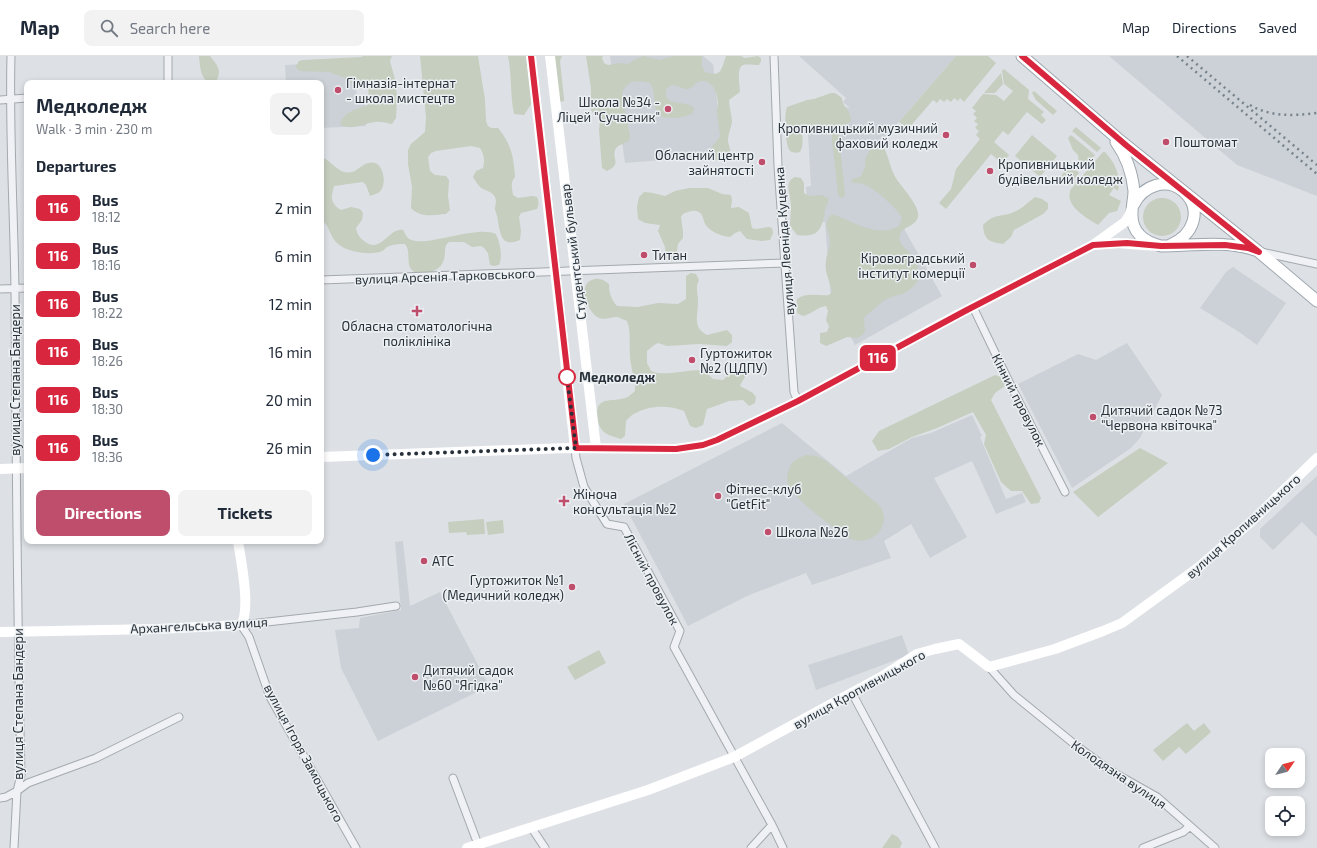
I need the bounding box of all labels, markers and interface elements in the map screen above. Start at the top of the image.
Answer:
search box [84,10,364,46]
text: Map [20,16,60,39]
icon: search [98,17,120,39]
text: Search here [130,19,210,37]
text: Map [1122,19,1150,36]
text: Directions [1172,19,1237,36]
text: Saved [1259,19,1297,36]
place label: Гімназія-інтернат - школа мистецтв [346,75,457,106]
marker: Гімназія-інтернат - школа мистецтв [333,85,343,95]
button: heart [270,93,312,135]
text: Медколедж [36,94,147,117]
place label: Школа №34 - Ліцей "Сучасник" [557,94,660,125]
marker: Школа №34 - Ліцей "Сучасник" [663,104,673,114]
place label: Кропивницький музичний фаховий коледж [778,120,938,151]
text: Walk · 3 min · 230 m [36,121,152,137]
marker: Кропивницький музичний фаховий коледж [941,130,951,140]
place label: Поштомат [1174,134,1238,150]
marker: Поштомат [1161,137,1171,147]
place label: Обласний центр зайнятості [655,147,754,178]
place label: Кропивницький будівельний коледж [998,156,1123,187]
text: Departures [36,157,116,175]
marker: Обласний центр зайнятості [757,157,767,167]
street label: вулиця Леоніда Куценка [771,166,797,316]
marker: Кропивницький будівельний коледж [985,166,995,176]
street label: Студентський бульвар [557,183,589,321]
text: Bus [92,191,118,209]
text: 116 [48,199,68,216]
text: 2 min [275,199,312,217]
text: 18:12 [92,209,121,225]
text: Bus [92,239,118,257]
text: 116 [48,247,68,264]
text: 6 min [274,247,312,265]
place label: Титан [652,247,687,263]
marker: Титан [639,250,649,260]
place label: Кіровоградський інститут комерції [858,250,966,281]
text: 18:16 [92,257,121,273]
marker: Кіровоградський інститут комерції [968,260,978,270]
street label: вулиця Арсенія Тарковського [354,265,536,287]
text: Bus [92,287,118,305]
text: 116 [48,295,68,312]
text: 12 min [269,295,312,313]
street label: вулиця Степана Бандери [7,304,23,456]
text: 18:22 [92,305,123,321]
marker: Обласна стоматологічна поліклініка [411,305,423,317]
place label: Обласна стоматологічна поліклініка [342,318,492,349]
text: Bus [92,335,118,353]
text: 116 [48,343,68,360]
text: 16 min [269,343,312,361]
place label: Гуртожиток №2 (ЦДПУ) [700,345,772,376]
line badge: 116 [855,345,901,371]
text: 116 [868,349,888,366]
street label: Кінний провулок [989,351,1049,449]
text: 18:26 [92,353,123,369]
marker: Гуртожиток №2 (ЦДПУ) [687,355,697,365]
marker: Медколедж [558,368,576,386]
place label: Медколедж [579,369,655,385]
text: Bus [92,383,118,401]
text: 116 [48,391,68,408]
text: 20 min [266,391,312,409]
text: 18:30 [92,401,123,417]
place label: Дитячий садок №73 "Червона квіточка" [1101,402,1222,433]
marker: Дитячий садок №73 "Червона квіточка" [1088,412,1098,422]
text: Bus [92,431,118,449]
text: 116 [48,439,68,456]
text: 26 min [266,439,312,457]
your location [363,445,383,465]
text: 18:36 [92,449,123,465]
street label: вулиця Кропивницького [1182,470,1304,582]
place label: Фітнес-клуб "GetFit" [726,481,802,512]
place label: Жіноча консультація №2 [573,486,677,517]
button: Directions [36,490,170,536]
button: Tickets [178,490,312,536]
marker: Фітнес-клуб "GetFit" [713,491,723,501]
marker: Жіноча консультація №2 [558,495,570,507]
place label: Школа №26 [776,524,848,540]
marker: Школа №26 [763,527,773,537]
street label: Лісний провулок [621,530,683,628]
place label: АТС [432,553,454,569]
marker: АТС [419,556,429,566]
place label: Гуртожиток №1 (Медичний коледж) [443,572,564,603]
marker: Гуртожиток №1 (Медичний коледж) [567,582,577,592]
street label: Архангельська вулиця [130,613,268,637]
street label: вулиця Степана Бандери [10,628,26,780]
street label: вулиця Кропивницького [790,646,928,732]
place label: Дитячий садок №60 "Ягідка" [423,662,514,693]
marker: Дитячий садок №60 "Ягідка" [410,672,420,682]
street label: вулиця Ігоря Замоцького [261,681,347,825]
street label: Колодязна вулиця [1068,736,1170,812]
north arrow [1265,748,1305,788]
map controls [1265,748,1305,836]
button: locate [1265,796,1305,836]

